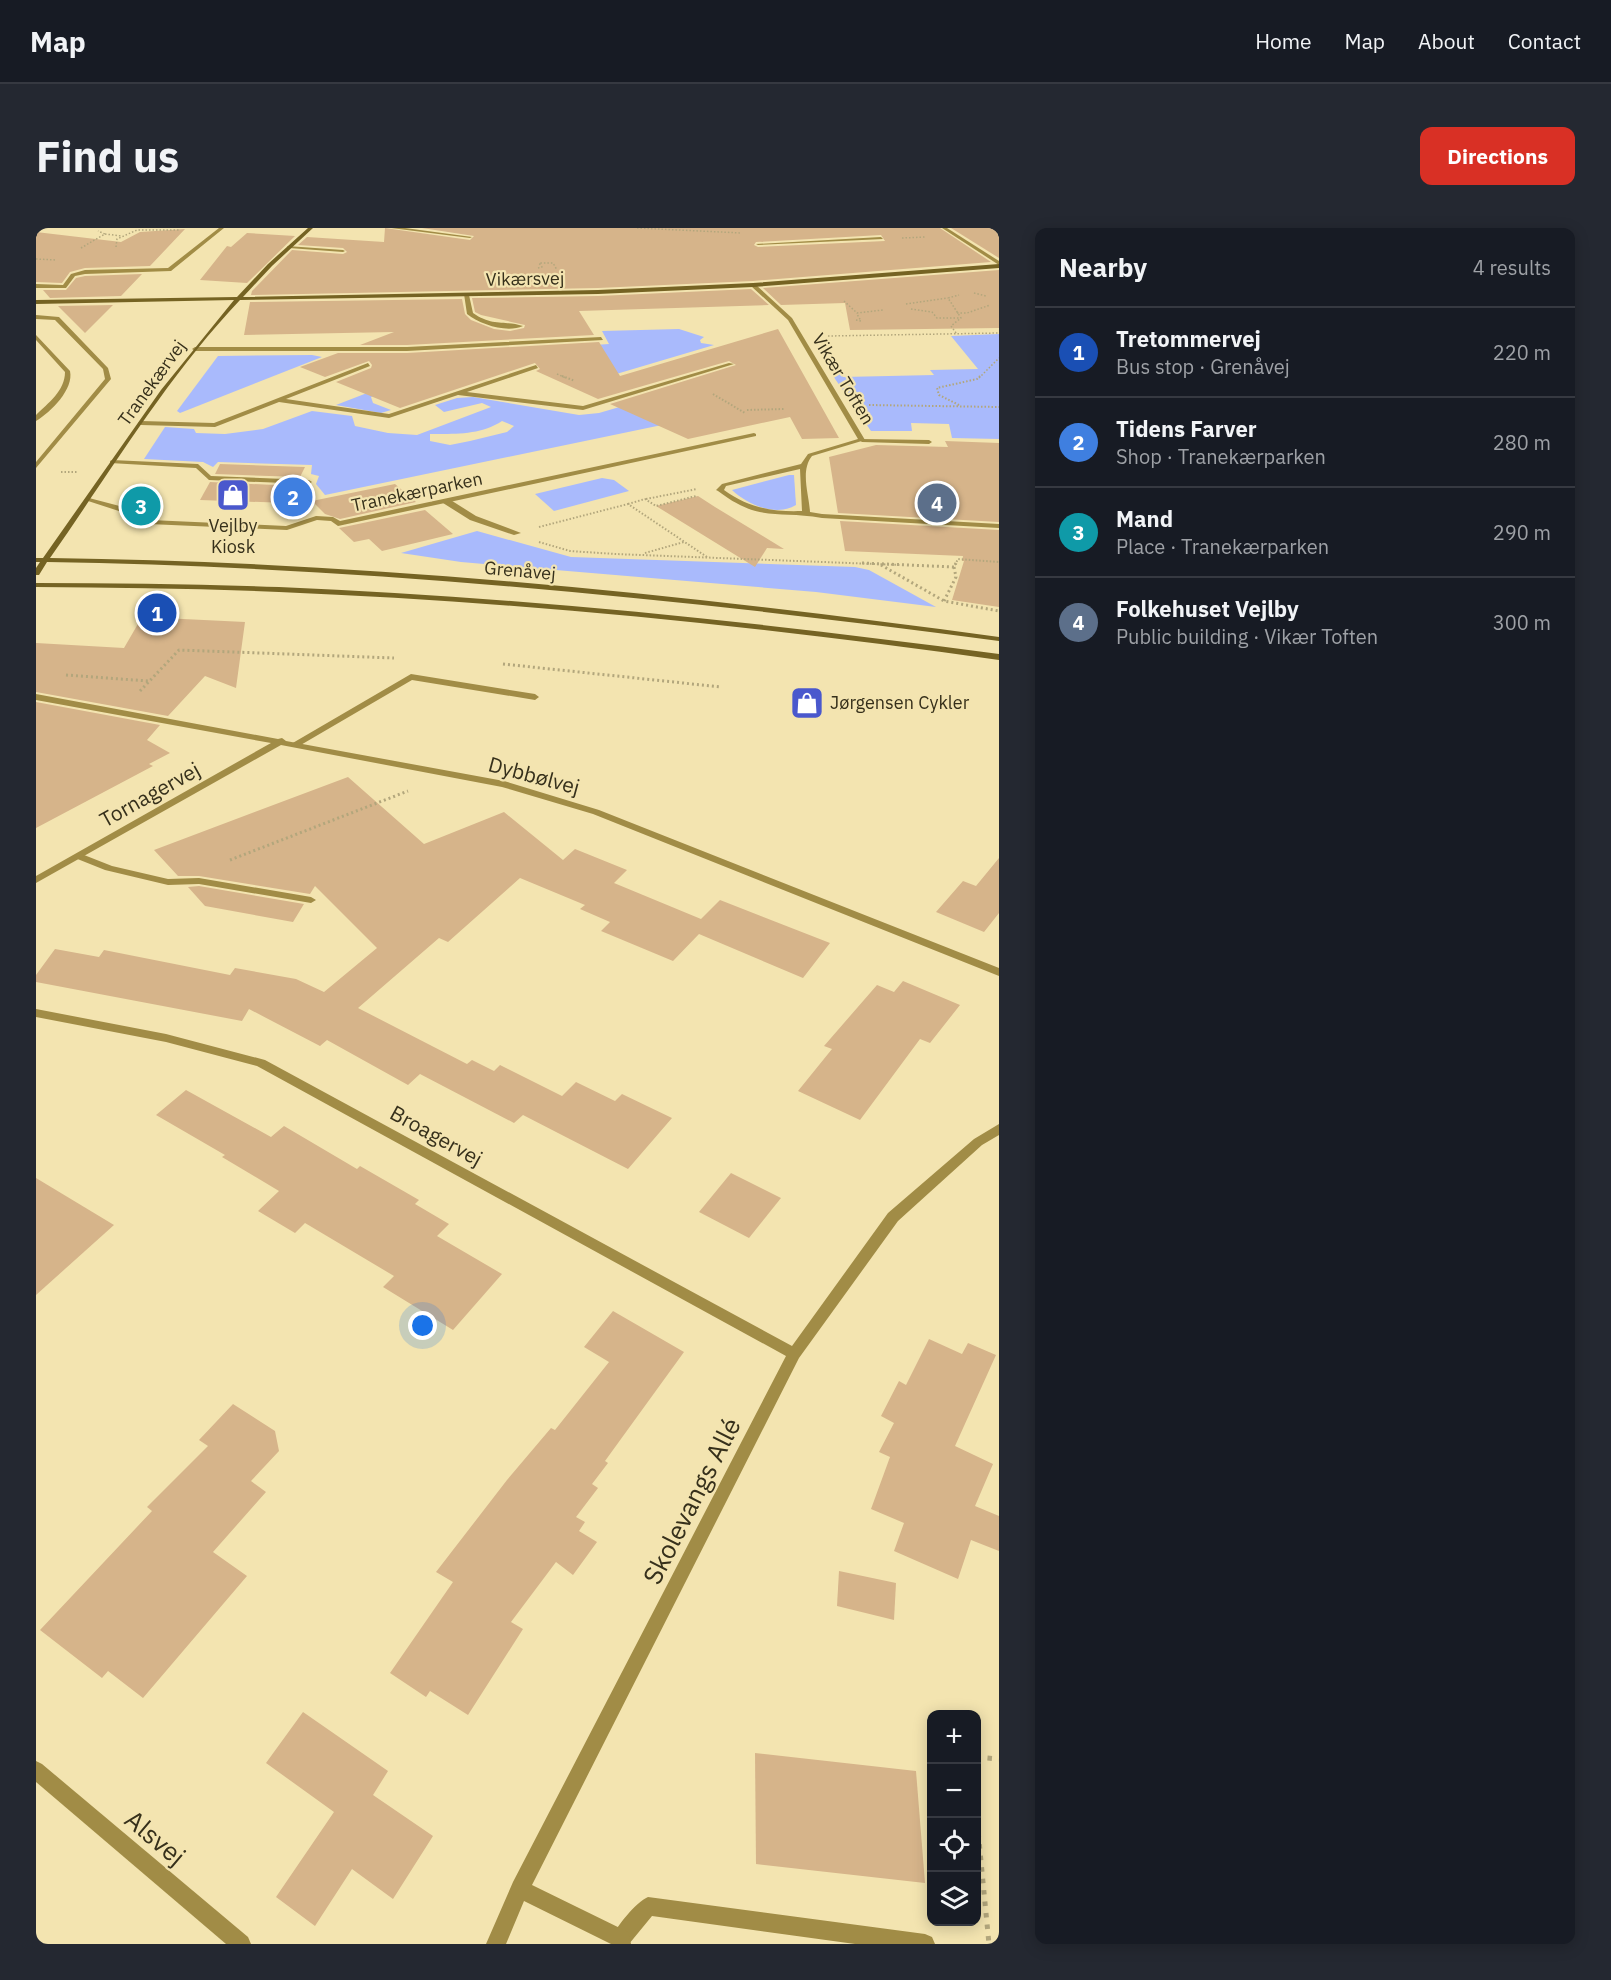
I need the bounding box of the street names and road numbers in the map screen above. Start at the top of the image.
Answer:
street label: Vikærsvej [485,266,565,291]
street label: Vikær Toften [807,329,880,429]
street label: Tranekærvej [113,335,190,430]
street label: Tranekærparken [349,466,484,517]
street label: Grenåvej [483,556,557,585]
street label: Dybbølvej [486,749,583,801]
street label: Tornagervej [94,755,205,833]
street label: Broagervej [385,1098,488,1172]
street label: Skolevangs Allé [634,1411,748,1590]
street label: Alsvej [118,1802,193,1873]

